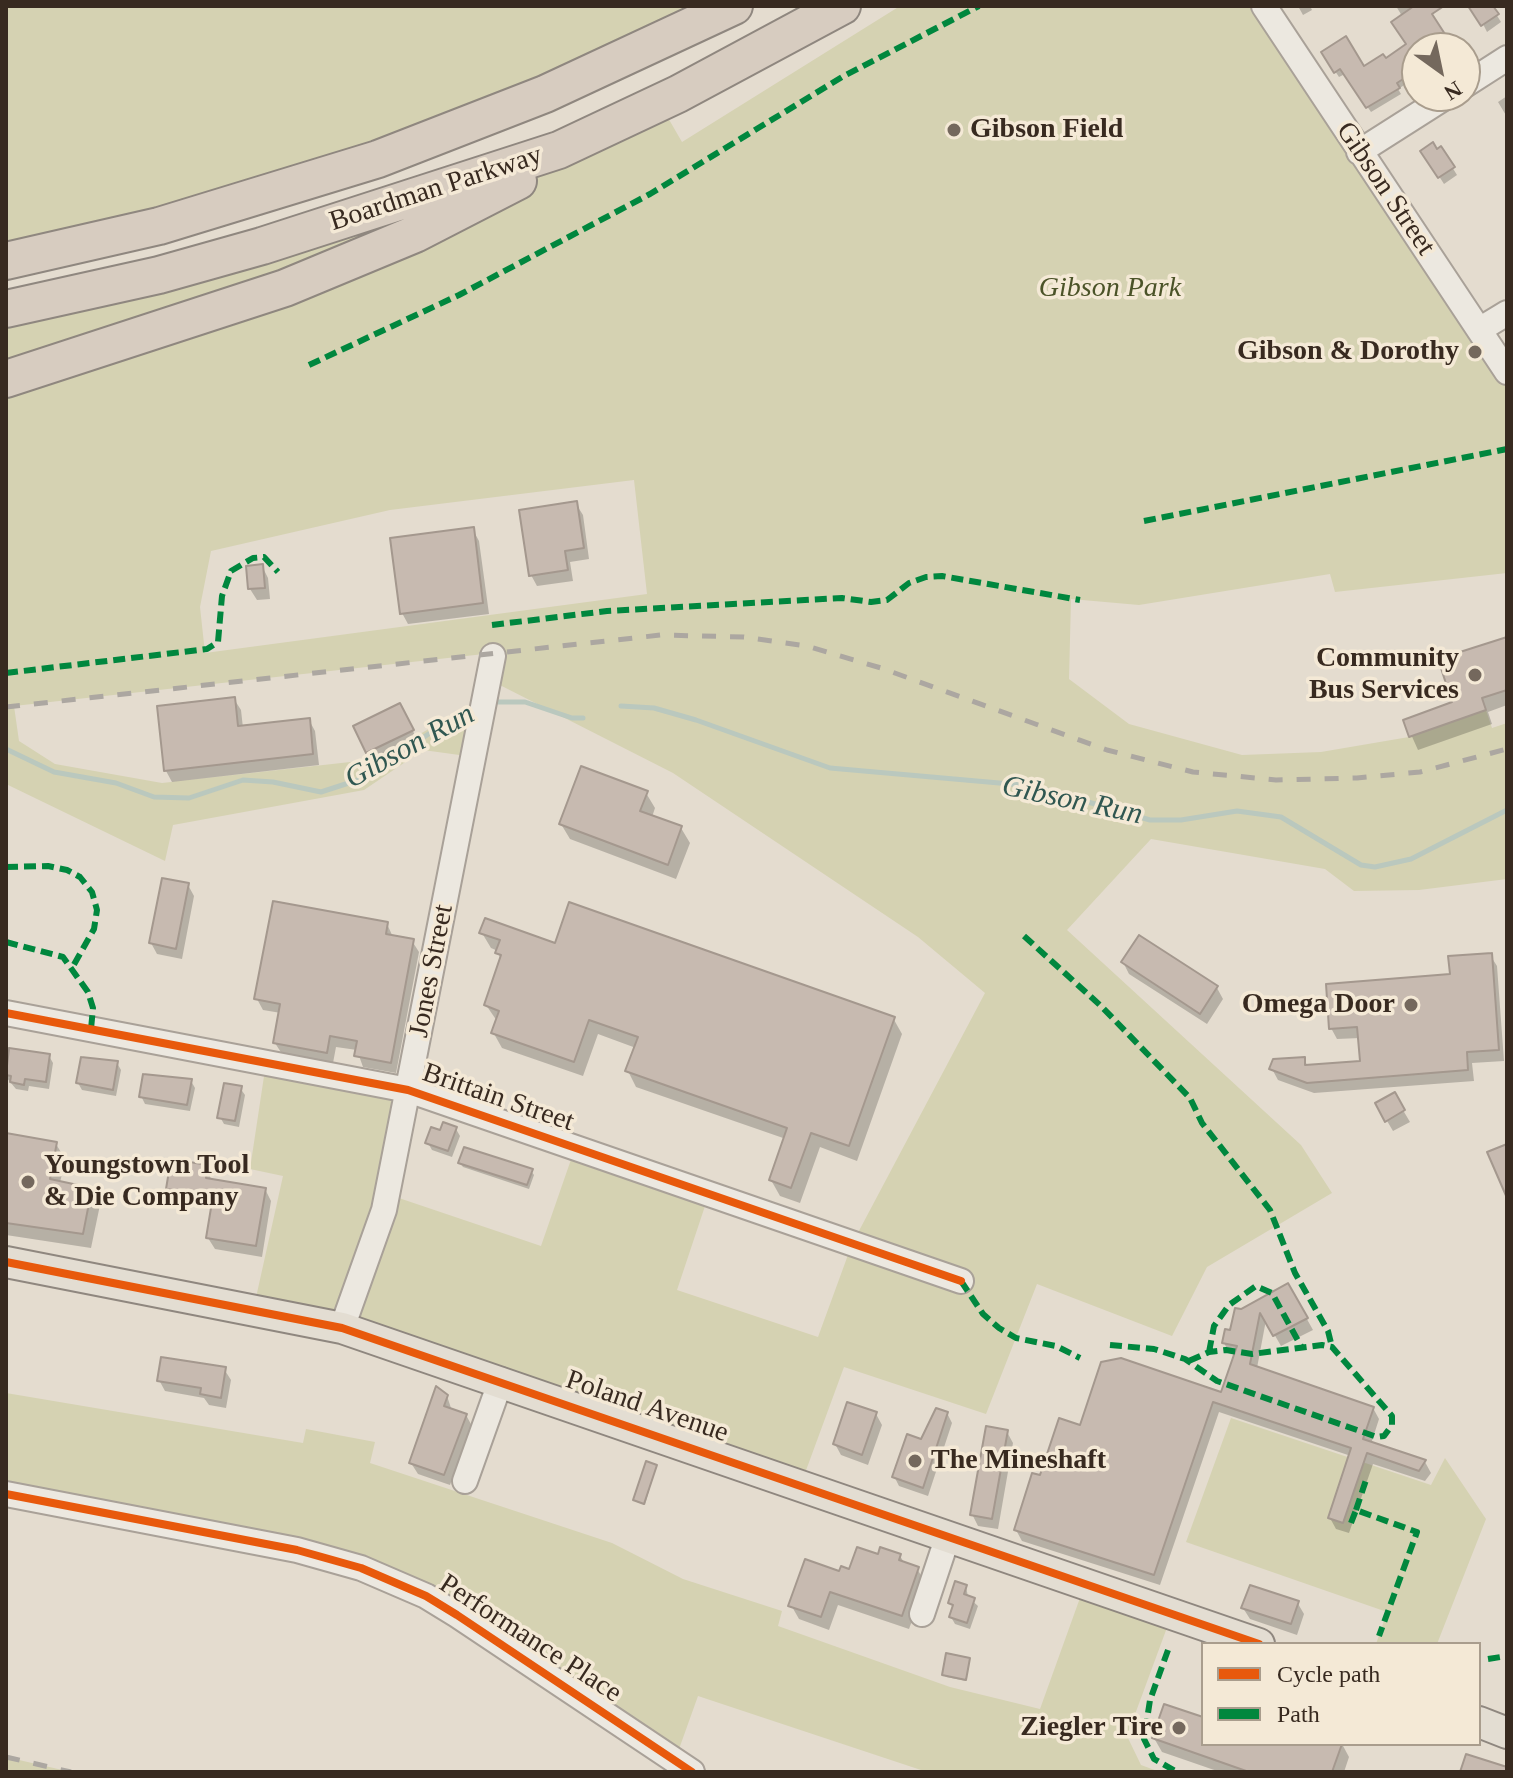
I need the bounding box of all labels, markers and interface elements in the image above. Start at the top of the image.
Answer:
north arrow [1401,32,1481,112]
text: N [1440,76,1467,106]
place label: Gibson Field [970,113,1123,147]
street label: Gibson Street [1328,116,1442,262]
marker: Gibson Field [945,121,963,139]
street label: Boardman Parkway [325,139,547,239]
park label: Gibson Park [1039,272,1181,306]
place label: Gibson & Dorothy [1237,335,1459,369]
marker: Gibson & Dorothy [1466,343,1484,361]
place label: Community Bus Services [1309,642,1459,708]
marker: Community Bus Services [1466,666,1484,684]
water label: Gibson Run [339,697,481,797]
water label: Gibson Run [999,769,1145,833]
street label: Jones Street [403,902,461,1040]
place label: Omega Door [1242,988,1395,1022]
marker: Omega Door [1402,996,1420,1014]
street label: Brittain Street [418,1056,578,1140]
place label: Youngstown Tool & Die Company [44,1149,249,1215]
marker: Youngstown Tool & Die Company [19,1173,37,1191]
street label: Poland Avenue [561,1363,733,1451]
place label: The Mineshaft [931,1444,1106,1478]
marker: The Mineshaft [906,1452,924,1470]
street label: Performance Place [433,1568,627,1710]
legend [1201,1642,1481,1746]
text: Cycle path [1277,1661,1380,1687]
text: Path [1277,1701,1320,1727]
place label: Ziegler Tire [1020,1711,1163,1745]
marker: Ziegler Tire [1170,1719,1188,1737]

